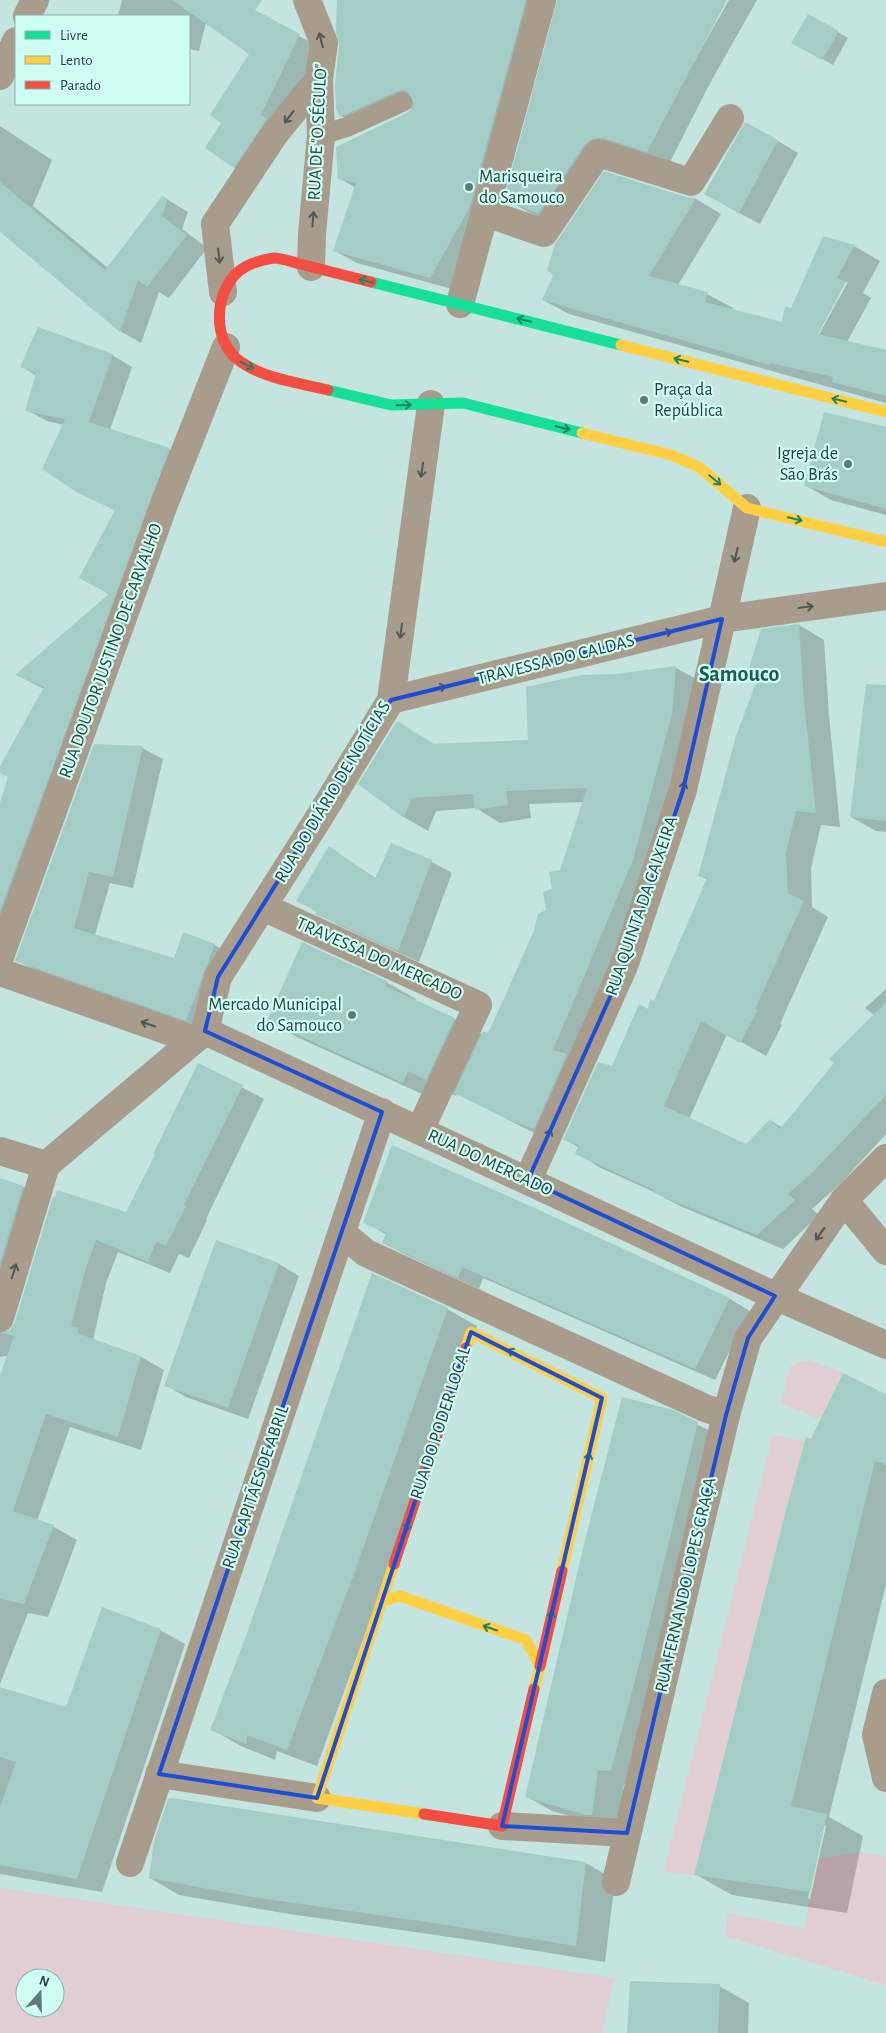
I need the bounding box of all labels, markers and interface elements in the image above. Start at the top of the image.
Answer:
legend [15,15,190,105]
text: Livre [60,28,88,43]
one-way arrow [316,32,325,48]
text: Lento [60,53,93,68]
street label: RUA DE "O SÉCULO" [302,63,331,201]
text: Parado [60,78,101,93]
one-way arrow [283,110,294,123]
place label: Marisqueira do Samouco [479,168,565,207]
marker: Marisqueira do Samouco [463,181,475,193]
one-way arrow [308,211,318,227]
one-way arrow [214,248,224,264]
one-way arrow [358,276,374,285]
one-way arrow [516,315,532,325]
one-way arrow [674,355,690,364]
one-way arrow [239,361,254,370]
place label: Praça da República [654,381,723,420]
marker: Praça da República [638,394,650,406]
one-way arrow [831,395,847,404]
one-way arrow [395,400,411,410]
one-way arrow [554,424,570,433]
place label: Igreja de São Brás [777,445,838,484]
marker: Igreja de São Brás [842,458,854,470]
one-way arrow [417,462,427,478]
one-way arrow [708,475,721,486]
one-way arrow [786,515,802,525]
street label: RUA DOUTOR JUSTINO DE CARVALHO [56,521,166,781]
one-way arrow [731,547,740,563]
one-way arrow [797,602,813,612]
one-way arrow [395,623,405,639]
one-way arrow [656,628,672,637]
street label: TRAVESSA DO CALDAS [475,632,637,688]
district label: Samouco [699,663,779,685]
one-way arrow [430,683,446,692]
street label: RUA DO DIÁRIO DE NOTÍCIAS [269,697,394,886]
one-way arrow [678,781,688,797]
street label: RUA QUINTA DA CAIXEIRA [603,813,681,998]
street label: TRAVESSA DO MERCADO [293,914,465,1004]
place label: Mercado Municipal do Samouco [208,996,342,1035]
marker: Mercado Municipal do Samouco [346,1009,358,1021]
one-way arrow [141,1019,156,1028]
street label: RUA DO MERCADO [425,1126,555,1200]
one-way arrow [544,1129,553,1144]
one-way arrow [815,1227,825,1241]
one-way arrow [10,1263,20,1279]
street label: RUA DO PODER LOCAL [408,1344,474,1502]
one-way arrow [507,1348,522,1357]
street label: RUA CAPITÃES DE ABRIL [217,1401,293,1571]
one-way arrow [584,1452,593,1468]
street label: RUA FERNANDO LOPES GRAÇA [652,1475,720,1694]
one-way arrow [403,1516,412,1531]
one-way arrow [547,1611,556,1627]
one-way arrow [483,1623,499,1632]
north arrow [15,1968,65,2018]
text: N [37,1973,51,1990]

